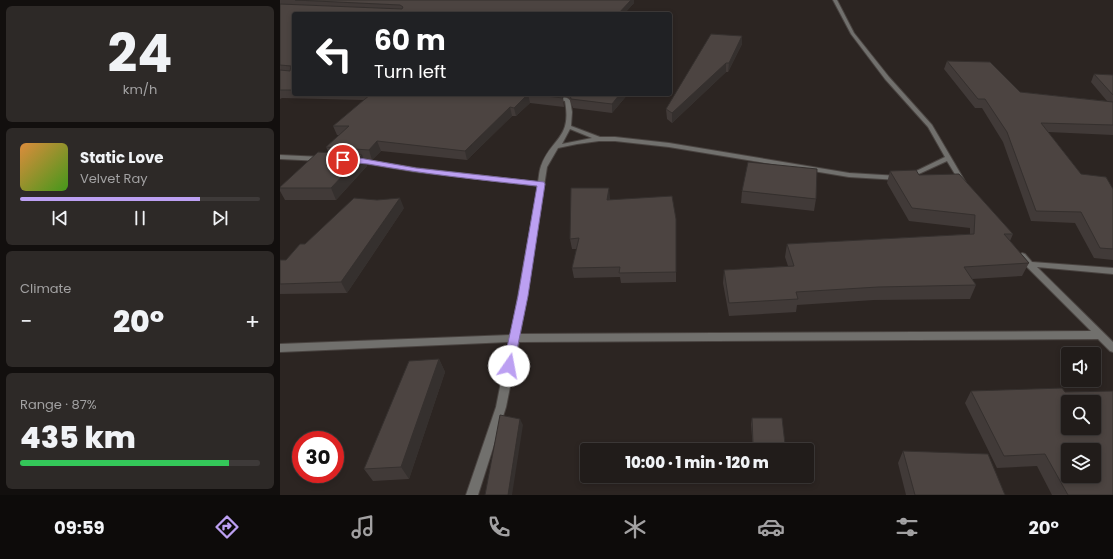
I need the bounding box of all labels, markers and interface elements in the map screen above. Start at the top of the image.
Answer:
text: 24 [108,17,172,90]
text: 60 m [374,21,446,60]
icon: left [308,28,360,80]
text: Turn left [374,59,446,84]
text: km/h [123,80,157,99]
pin [326,143,360,177]
text: Static Love [80,147,164,168]
icon: arrive [332,149,354,171]
text: Velvet Ray [80,169,148,188]
icon: previous [49,207,71,229]
icon: pause [129,207,151,229]
icon: next [209,207,231,229]
text: Climate [20,279,71,298]
text: 20° [113,300,164,343]
text: − [20,306,32,337]
text: + [245,306,260,337]
position arrow [488,345,530,387]
map controls [1061,347,1101,483]
button: sound [1061,347,1101,387]
text: Range · 87% [20,395,97,414]
button: search [1061,395,1101,435]
text: 435 km [20,416,136,459]
speed limit sign: 30 [292,431,344,483]
button: layers [1061,443,1101,483]
text: 10:00 · 1 min · 120 m [625,452,769,473]
icon: directions [213,513,241,541]
icon: music [349,513,377,541]
icon: phone [485,513,513,541]
icon: climate [621,513,649,541]
icon: car [757,513,785,541]
icon: filters [893,513,921,541]
text: 09:59 [54,515,105,540]
text: 20° [1029,515,1059,540]

